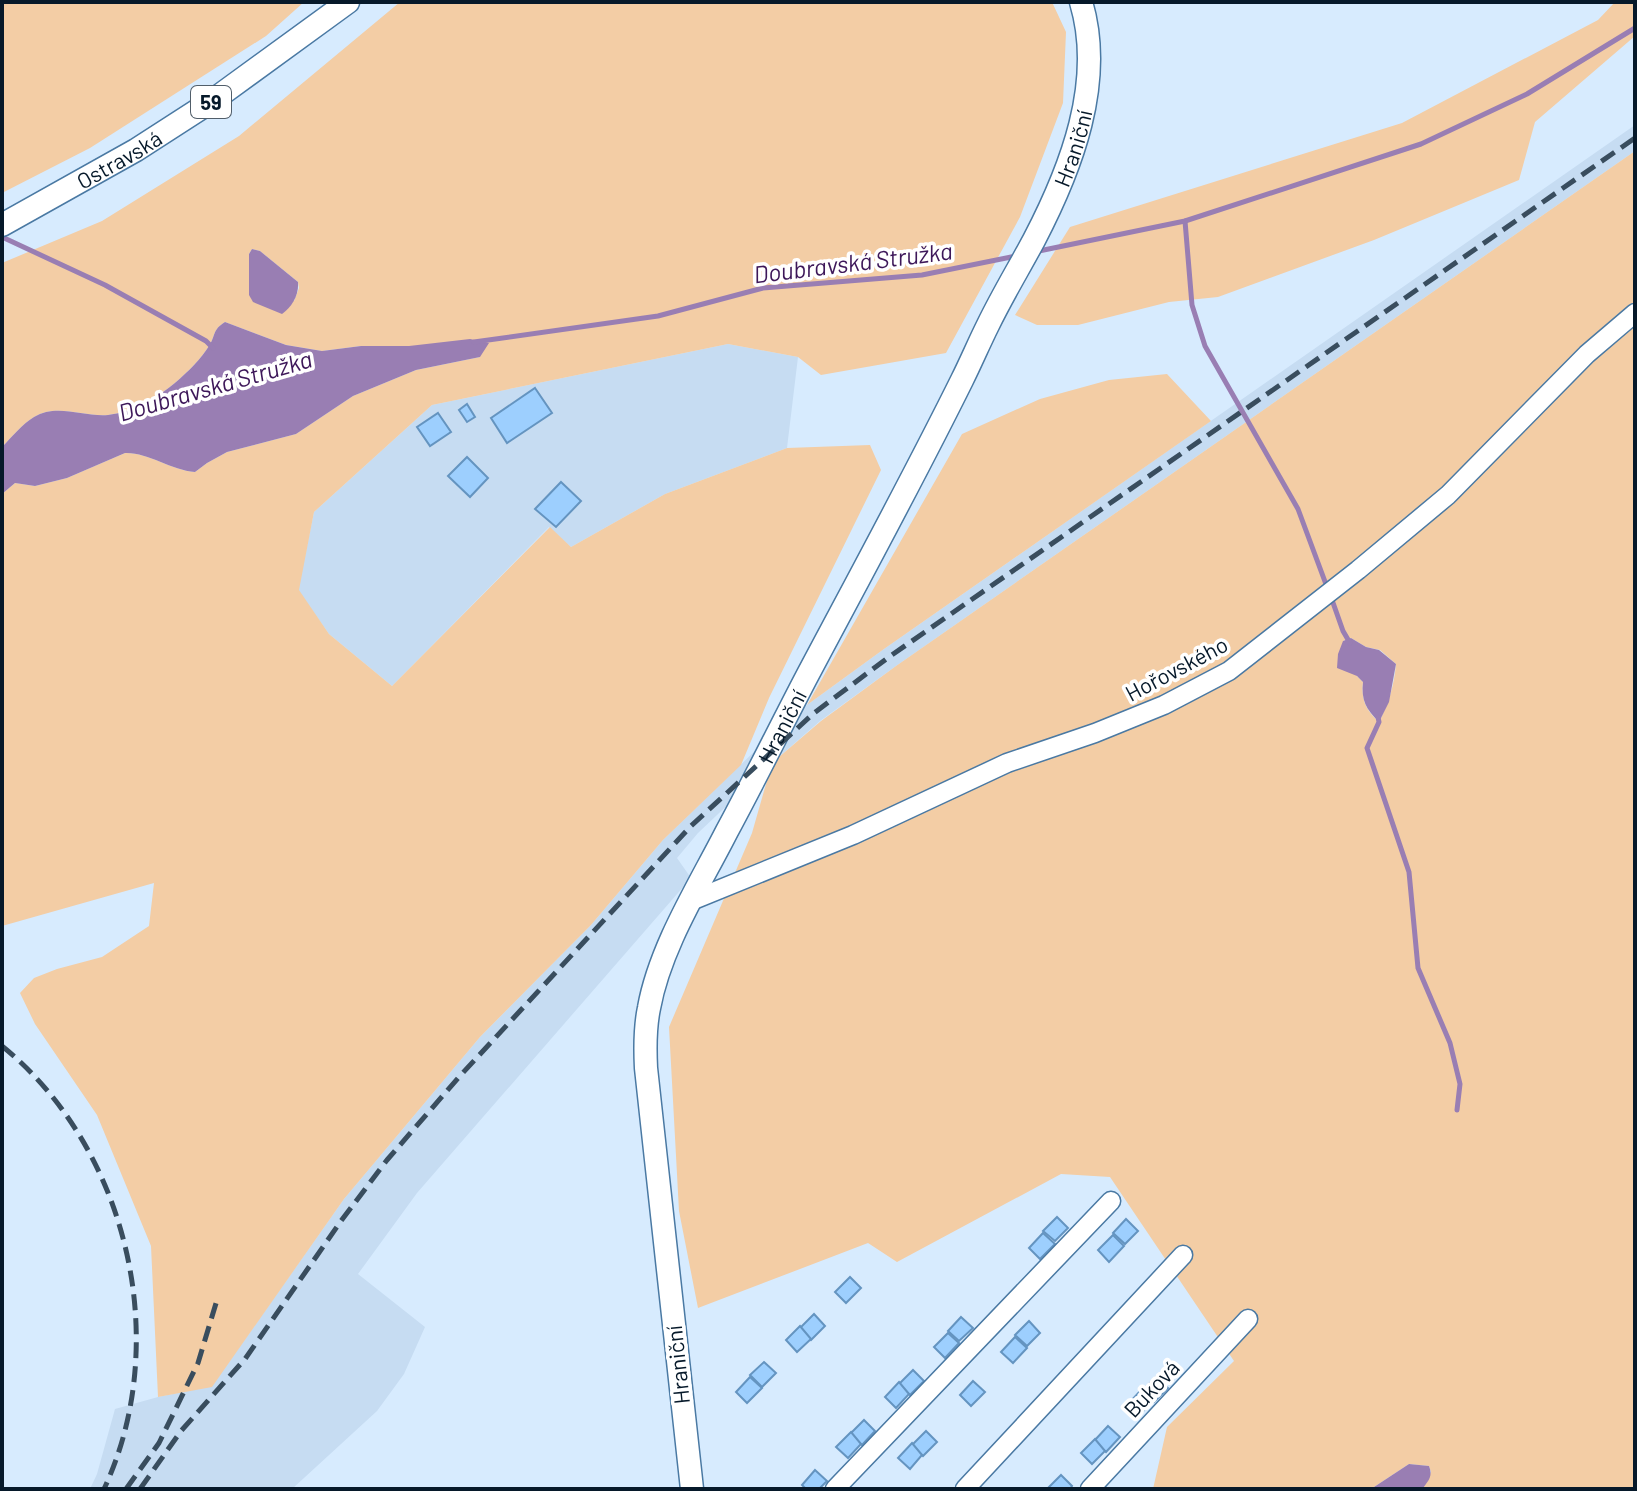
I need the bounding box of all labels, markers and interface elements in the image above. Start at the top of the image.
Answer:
road number: 59 [191,86,231,118]
street label: Hraniční [1048,107,1096,190]
street label: Ostravská [72,124,166,194]
water label: Doubravská Stružka [752,235,954,289]
water label: Doubravská Stružka [115,343,315,427]
street label: Hořovského [1120,630,1232,706]
street label: Hraniční [752,685,811,767]
street label: Hraniční [660,1324,694,1406]
street label: Buková [1118,1354,1184,1422]

